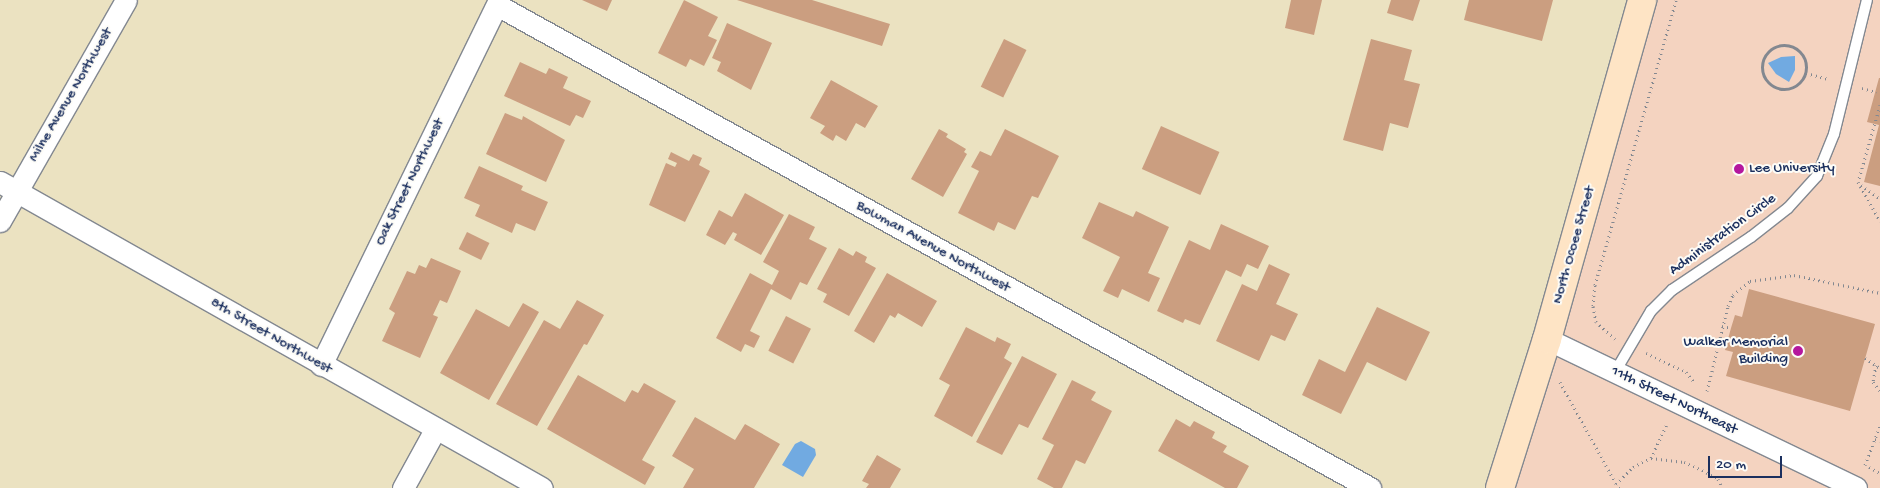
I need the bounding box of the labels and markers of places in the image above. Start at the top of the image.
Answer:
place label: Lee University [1749,160,1835,178]
marker: Lee University [1733,163,1745,175]
place label: Walker Memorial Building [1684,333,1788,368]
marker: Walker Memorial Building [1792,345,1804,357]

